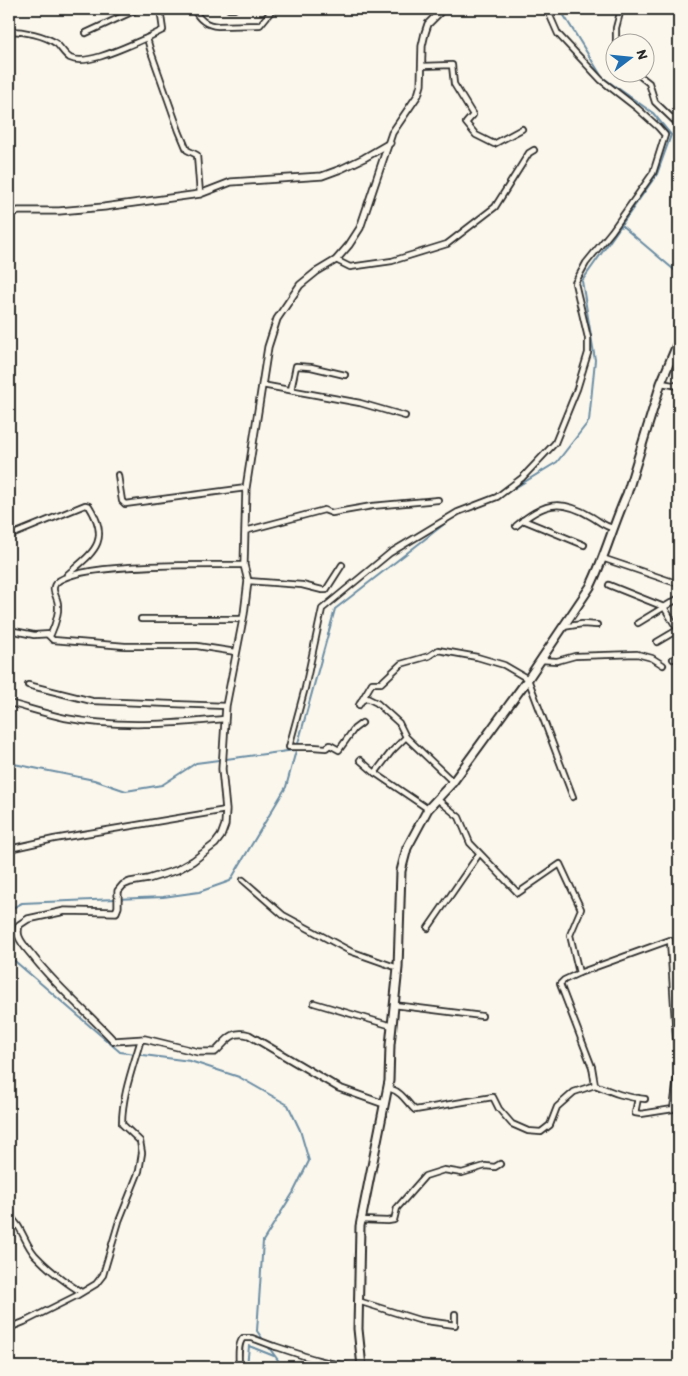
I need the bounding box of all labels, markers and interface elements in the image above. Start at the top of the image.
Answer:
north arrow [606,32,656,82]
text: N [633,48,651,61]

